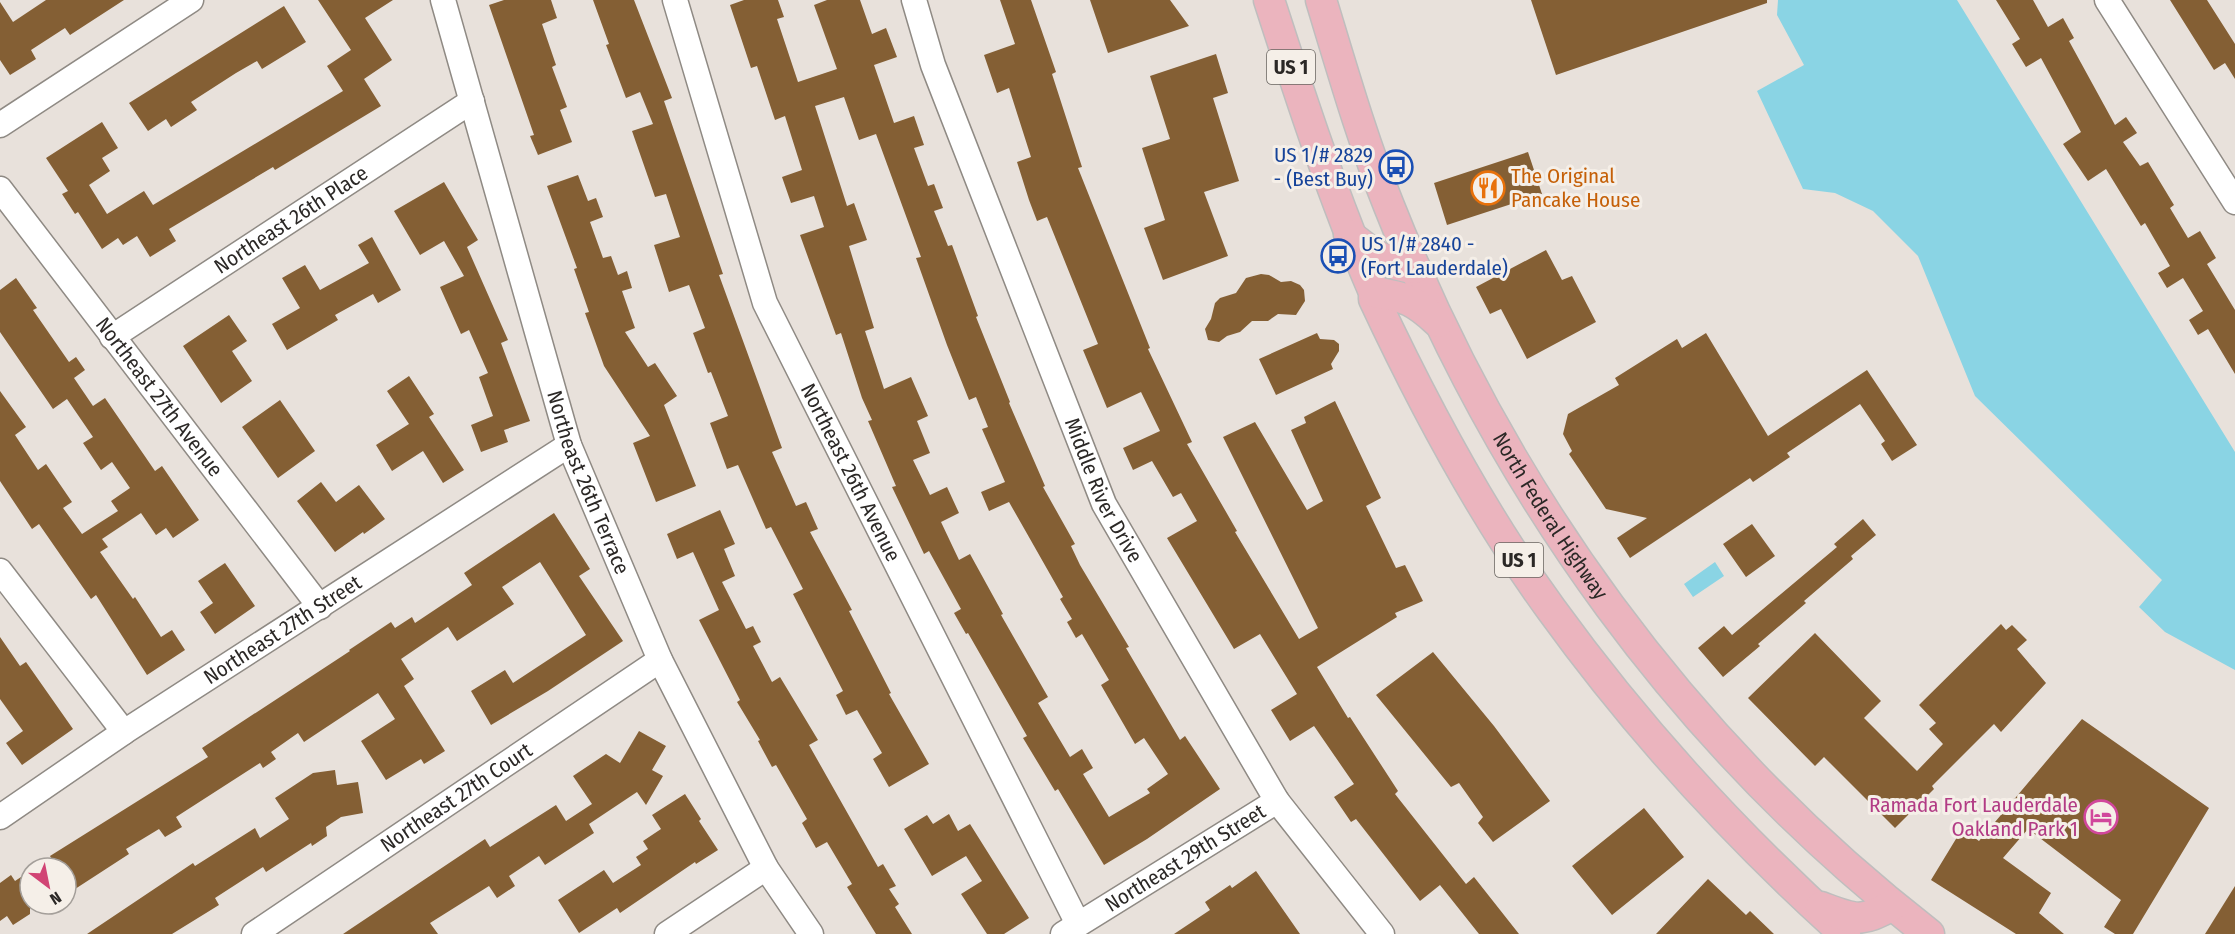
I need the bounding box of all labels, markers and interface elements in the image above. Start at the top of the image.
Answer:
road number: US 1 [1267,50,1315,84]
place label: US 1/# 2829 - (Best Buy) [1273,142,1373,192]
bus stop icon: US 1/# 2829 - (Best Buy) [1378,149,1414,185]
street label: Northeast 26th Place [209,160,373,279]
place label: The Original Pancake House [1511,163,1640,213]
restaurant icon: The Original Pancake House [1470,170,1506,206]
place label: US 1/# 2840 - (Fort Lauderdale) [1361,231,1508,281]
bus stop icon: US 1/# 2840 - (Fort Lauderdale) [1320,238,1356,274]
street label: Northeast 27th Avenue [90,312,229,482]
street label: Northeast 26th Avenue [795,379,906,566]
street label: Northeast 26th Terrace [541,388,635,578]
street label: Middle River Drive [1059,414,1148,567]
street label: North Federal Highway [1487,428,1614,605]
road number: US 1 [1495,543,1543,577]
street label: Northeast 27th Street [199,569,366,690]
street label: Northeast 27th Court [376,737,537,858]
place label: Ramada Fort Lauderdale Oakland Park 1 [1869,792,2078,842]
street label: Northeast 29th Street [1100,798,1270,918]
hotel icon: Ramada Fort Lauderdale Oakland Park 1 [2083,799,2119,835]
north arrow [18,856,78,916]
text: N [47,888,65,909]

